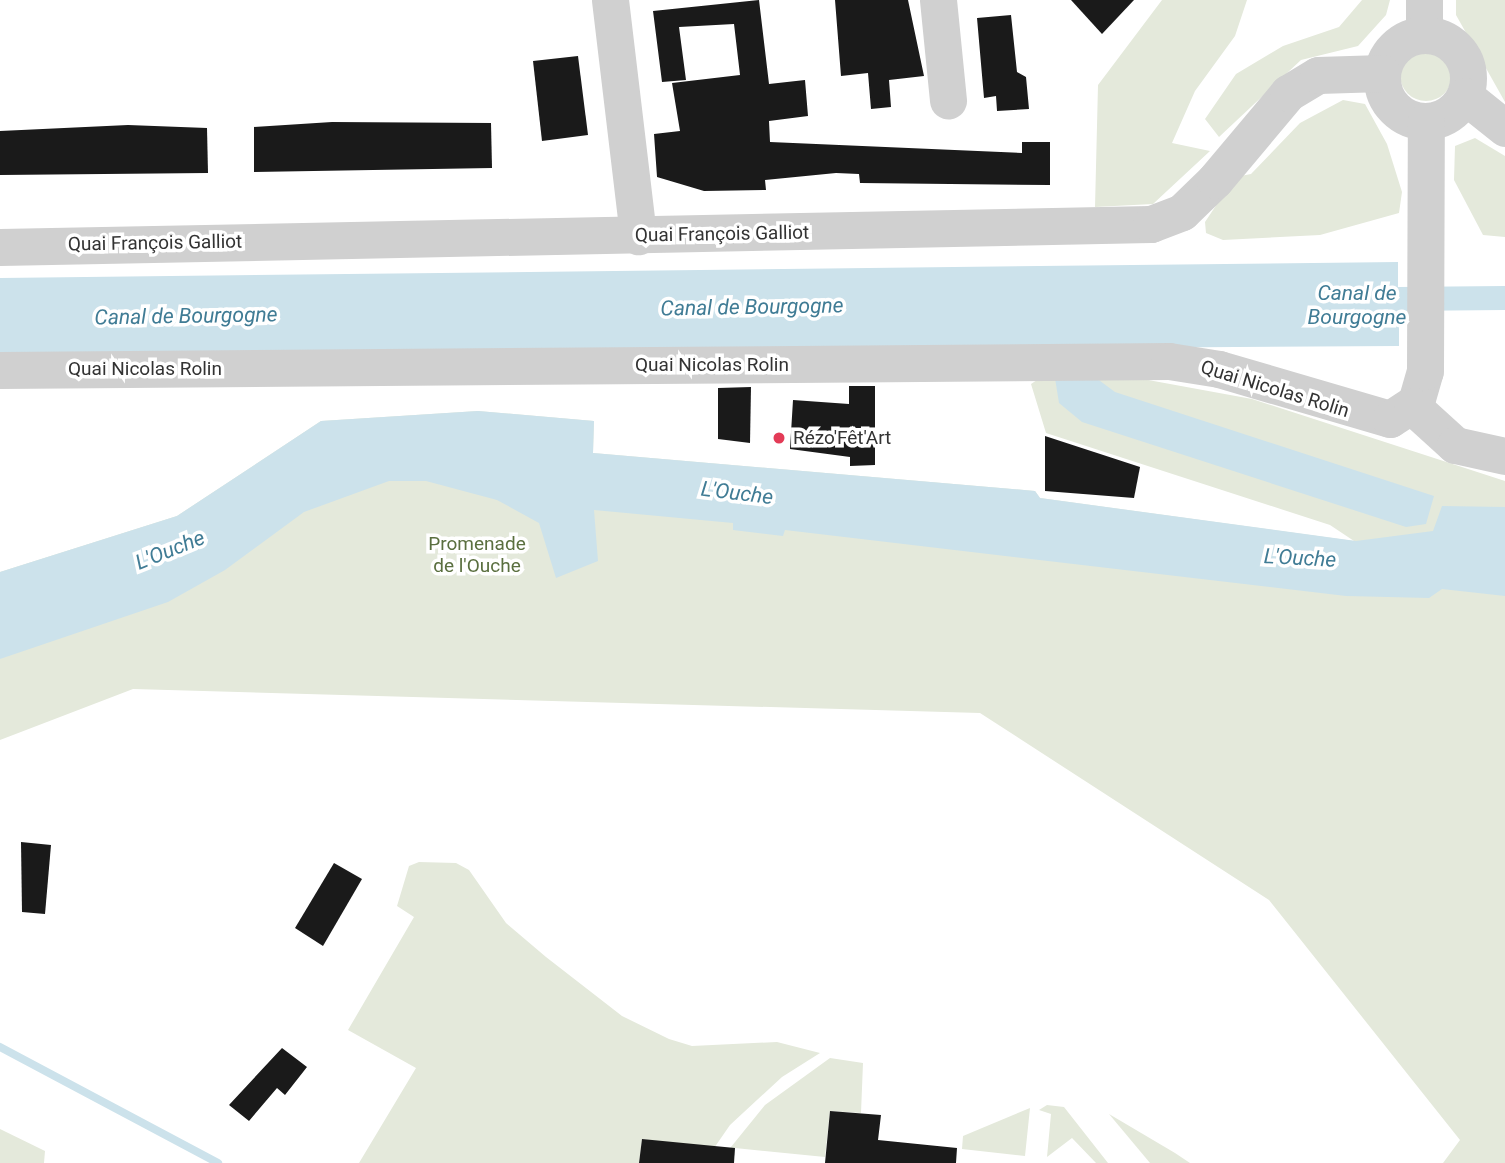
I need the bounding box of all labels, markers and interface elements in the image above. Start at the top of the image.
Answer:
street label: Quai François Galliot [635,221,809,247]
street label: Quai François Galliot [68,230,242,256]
water label: Canal de Bourgogne [1308,280,1406,330]
water label: Canal de Bourgogne [660,293,844,321]
water label: Canal de Bourgogne [94,302,278,330]
street label: Quai Nicolas Rolin [635,354,789,376]
street label: Quai Nicolas Rolin [1198,356,1352,422]
street label: Quai Nicolas Rolin [68,358,222,380]
place label: Rézo'Fêt'Art [793,427,891,449]
marker: Rézo'Fêt'Art [771,430,787,446]
water label: L'Ouche [700,476,774,510]
water label: L'Ouche [132,525,208,575]
park label: Promenade de l'Ouche [428,533,526,577]
water label: L'Ouche [1263,544,1337,572]

